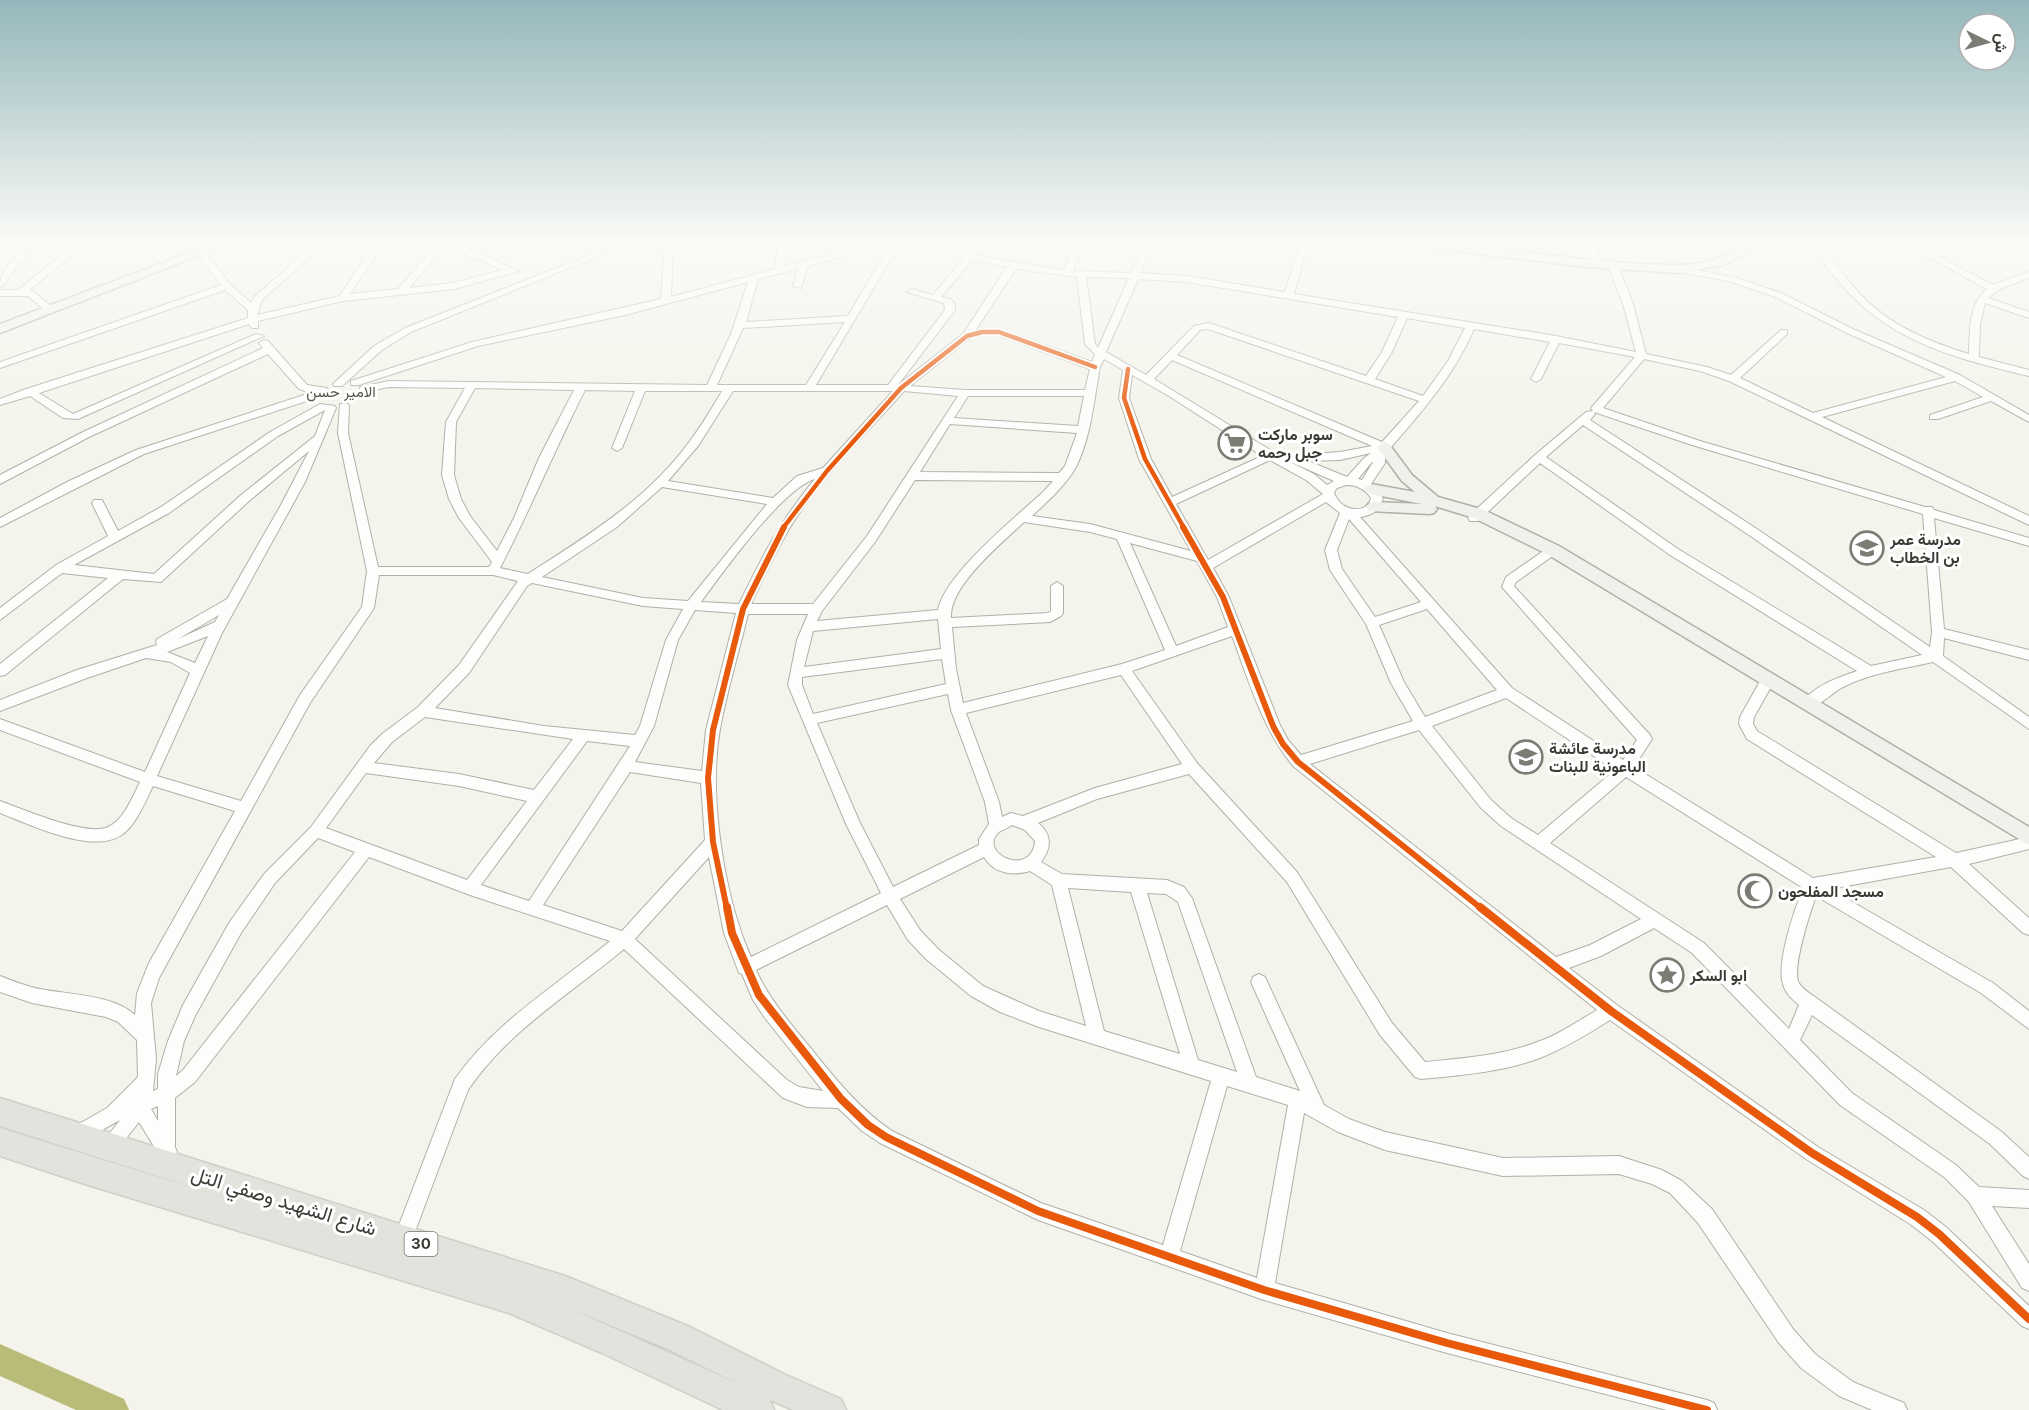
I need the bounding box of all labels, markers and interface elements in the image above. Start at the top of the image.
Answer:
north arrow [1957,12,2017,72]
text: ش [1991,33,2013,54]
district label: الامير حسن [306,382,376,402]
place label: سوبر ماركت جبل رحمه [1258,424,1333,463]
supermarket icon: سوبر ماركت جبل رحمه [1217,425,1253,461]
place label: مدرسة عمر بن الخطاب [1889,529,1961,567]
school or university icon: مدرسة عمر بن الخطاب [1849,530,1885,566]
place label: مدرسة عائشة الباعونية للبنات [1549,738,1646,777]
school or university icon: مدرسة عائشة الباعونية للبنات [1508,739,1544,775]
mosque icon: مسجد المفلحون [1737,873,1773,909]
place label: مسجد المفلحون [1778,881,1884,902]
place icon: ابو السكر [1649,957,1685,993]
place label: ابو السكر [1689,965,1747,986]
street label: شارع الشهيد وصفي التل [187,1161,379,1245]
road number: 30 [404,1232,438,1256]

